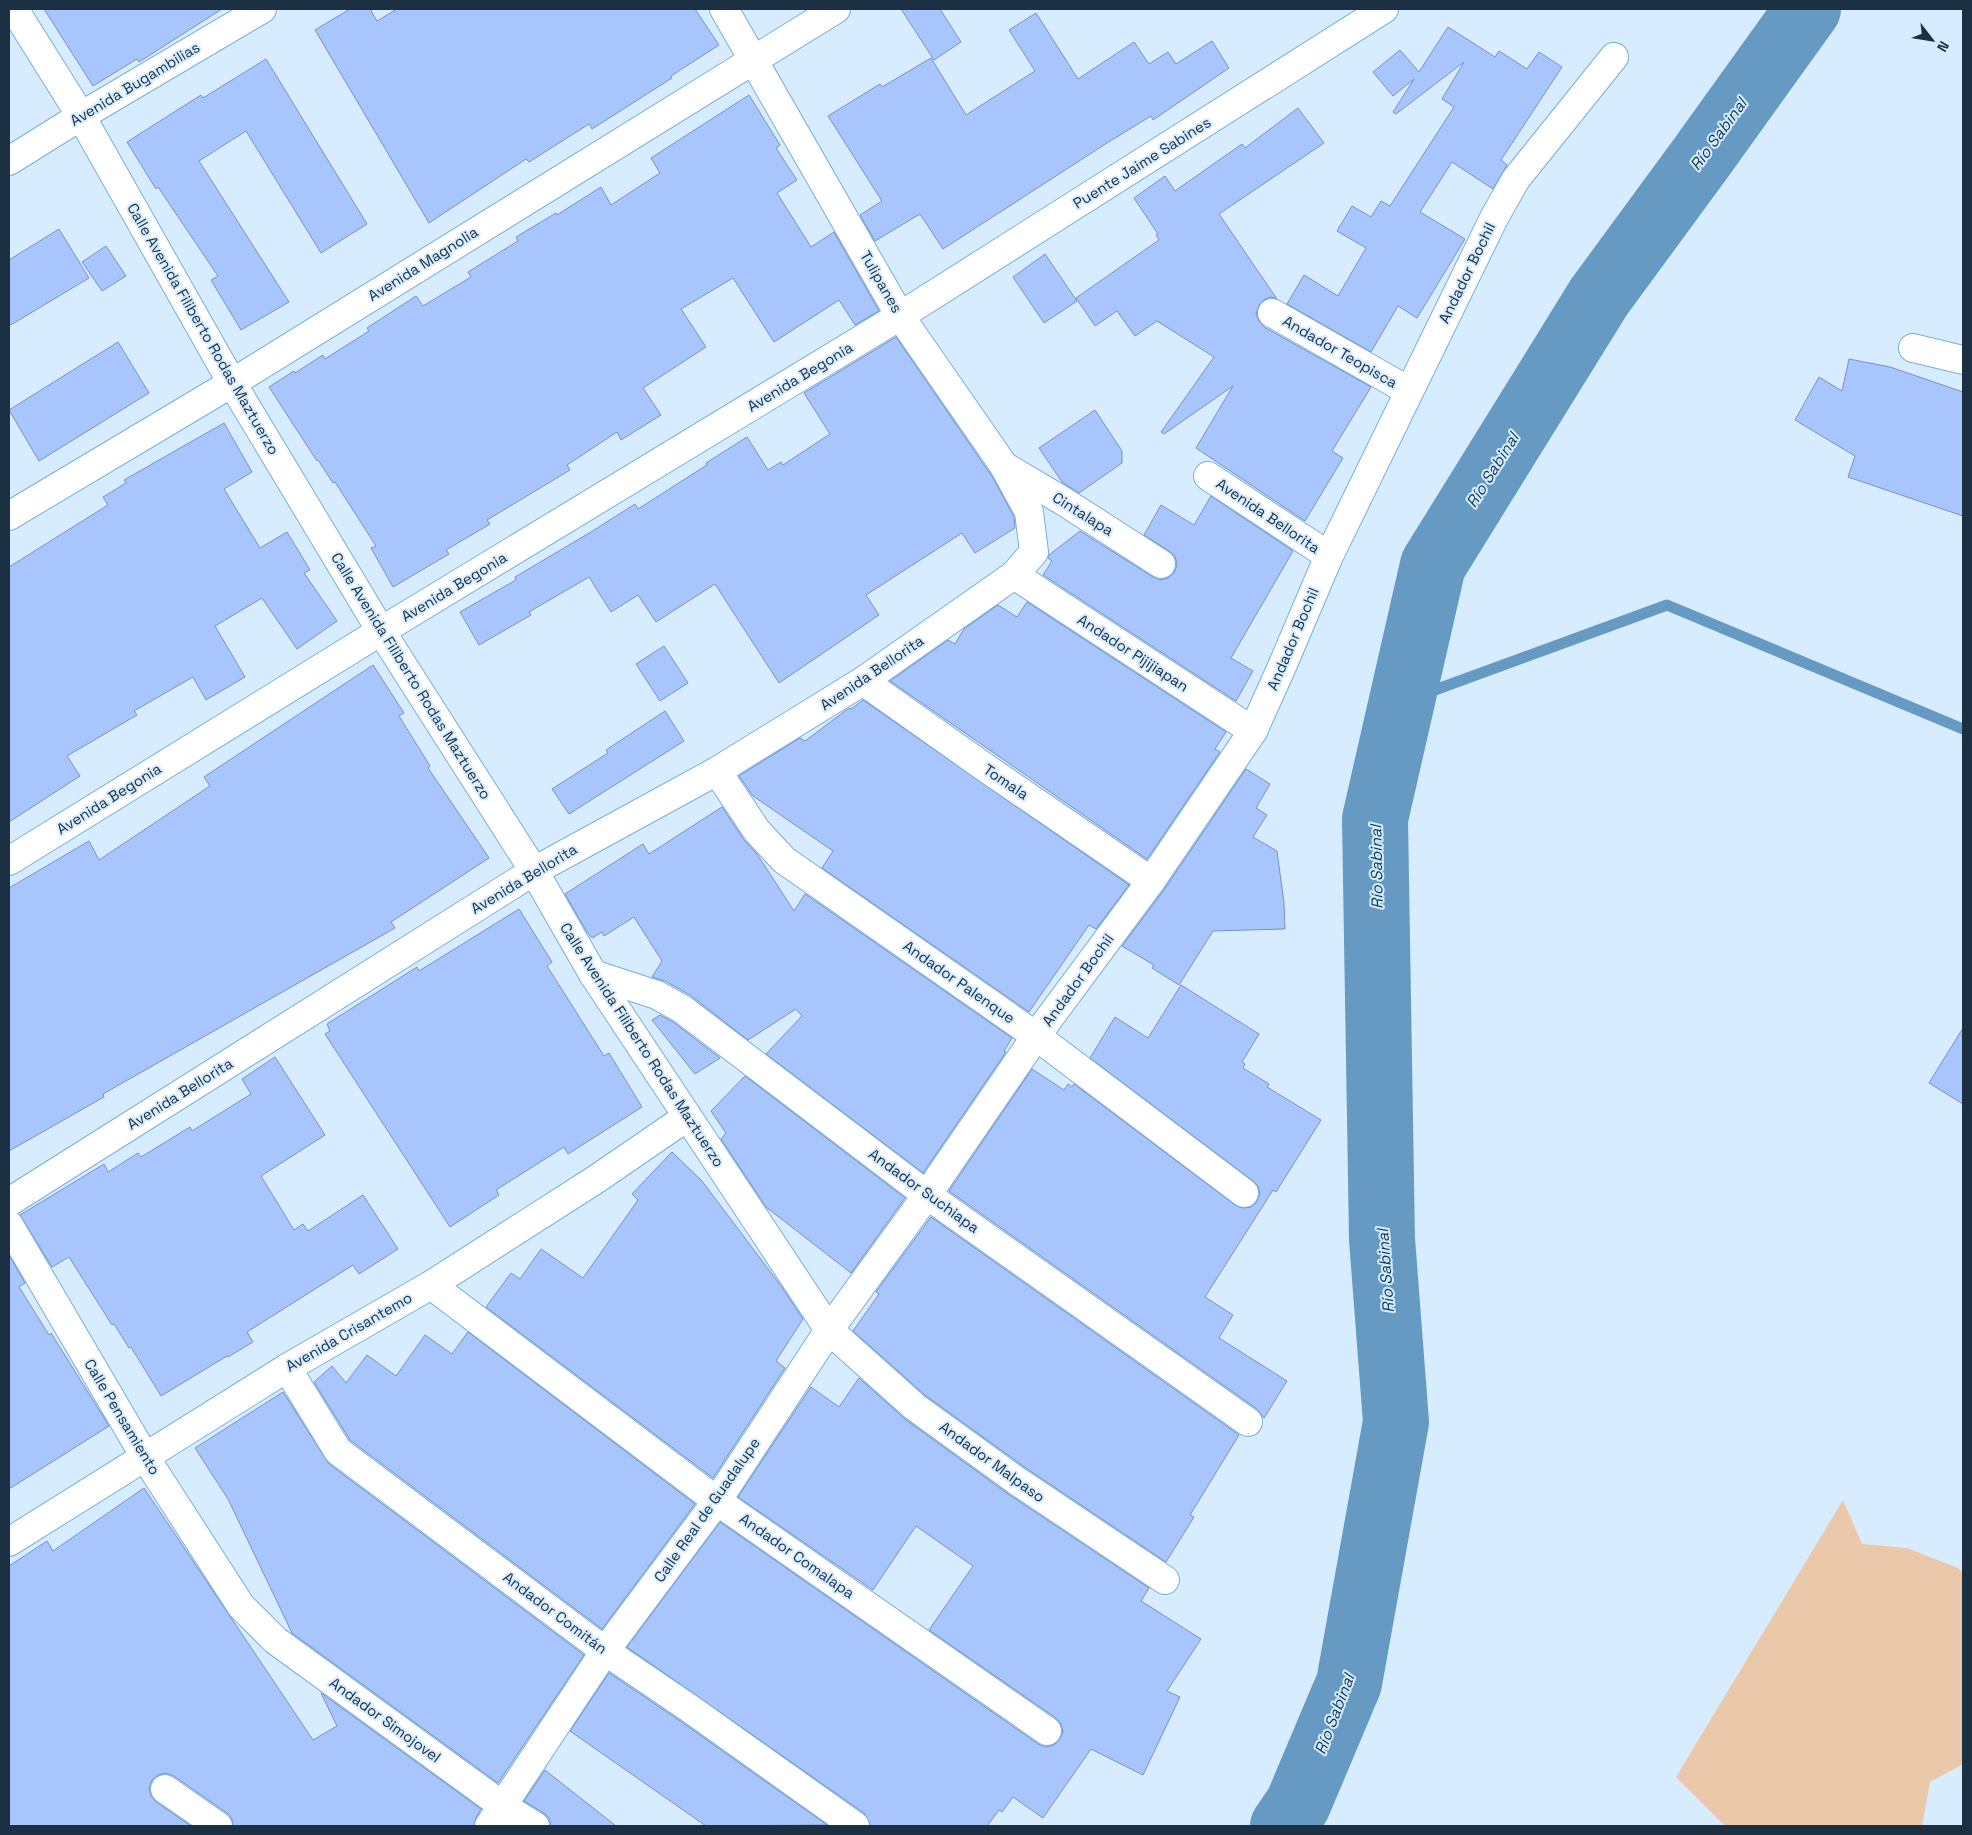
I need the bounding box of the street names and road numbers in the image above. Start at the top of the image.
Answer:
street label: Avenida Bugambilias [66,37,203,130]
street label: Puente Jaime Sabines [1069,112,1214,213]
street label: Calle Avenida Filiberto Rodas Maztuerzo [123,199,284,458]
street label: Andador Bochil [1434,219,1499,326]
street label: Avenida Magnolia [364,222,482,305]
street label: Tulipanes [856,247,907,316]
street label: Andador Teopisca [1280,311,1401,392]
street label: Avenida Begonia [743,337,856,416]
street label: Avenida Bellorita [1213,474,1324,558]
street label: Cintalapa [1049,487,1118,540]
street label: Avenida Begonia [397,547,510,626]
street label: Calle Avenida Filiberto Rodas Maztuerzo [327,549,496,803]
street label: Andador Bochil [1262,585,1323,693]
street label: Andador Pijijiapan [1074,610,1192,696]
street label: Avenida Bellorita [816,631,928,714]
street label: Avenida Begonia [53,759,165,838]
street label: Tomala [980,760,1033,804]
street label: Avenida Bellorita [467,839,581,918]
street label: Calle Avenida Filiberto Rodas Maztuerzo [556,919,729,1171]
street label: Andador Bochil [1038,930,1118,1030]
street label: Andador Palenque [900,936,1019,1027]
street label: Avenida Bellorita [123,1053,236,1134]
street label: Andador Suchiapa [865,1144,984,1237]
street label: Avenida Crisantemo [282,1288,415,1376]
street label: Calle Pensamiento [80,1355,165,1478]
street label: Andador Malpaso [936,1417,1049,1506]
street label: Calle Real de Guadalupe [649,1434,764,1586]
street label: Andador Comalapa [736,1509,859,1603]
street label: Andador Comitán [500,1567,611,1658]
street label: Andador Simojovel [326,1673,445,1766]

